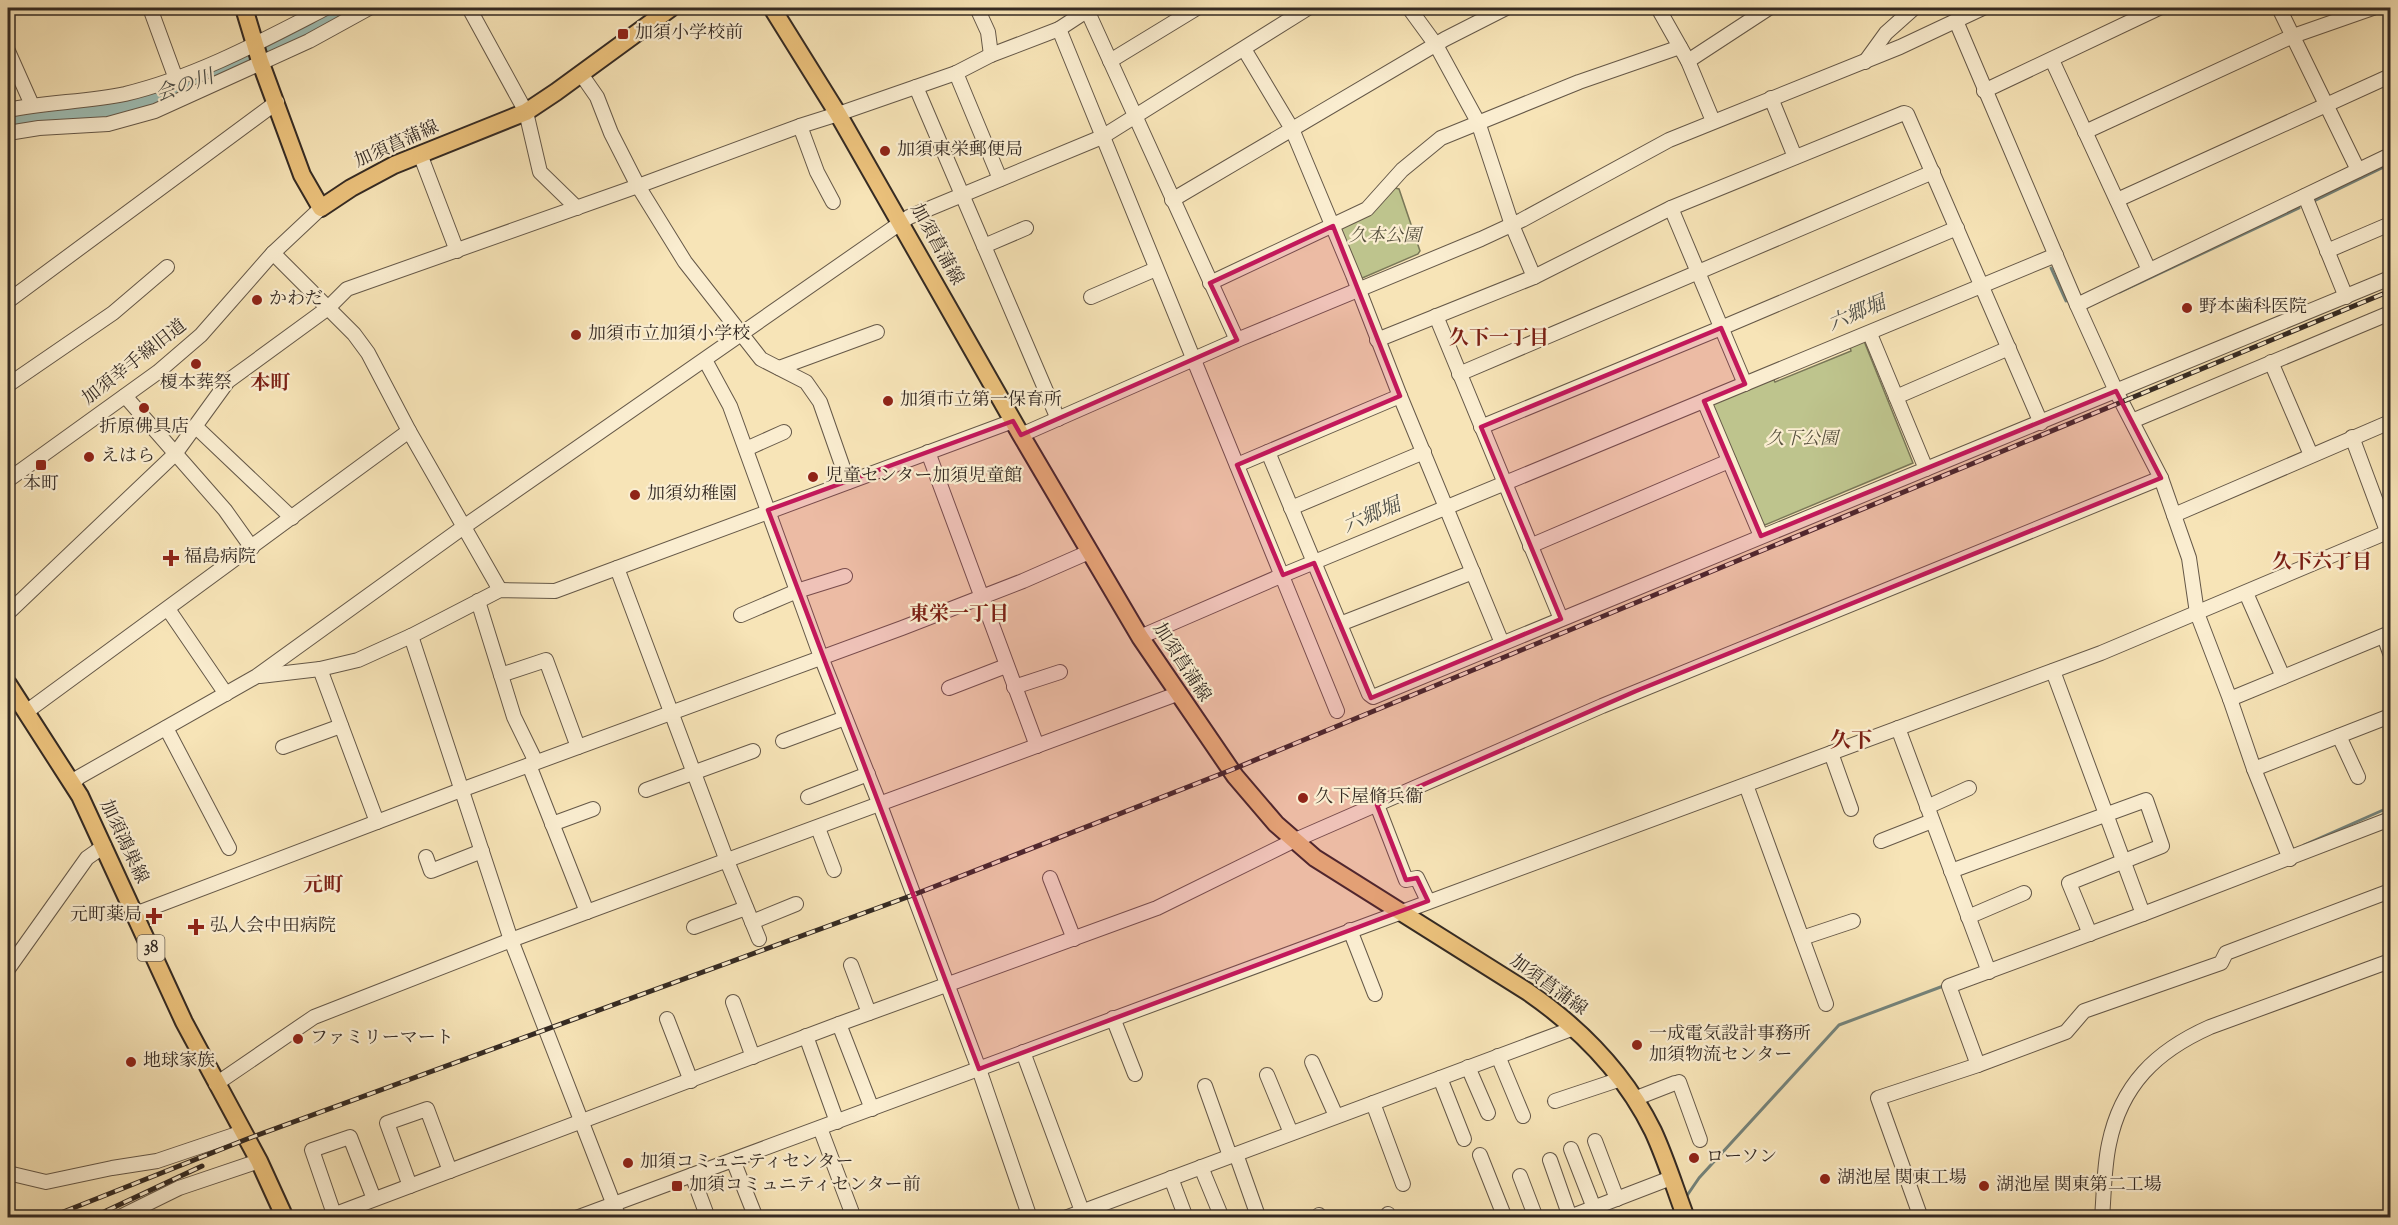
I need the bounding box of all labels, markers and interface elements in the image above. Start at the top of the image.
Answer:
place label: 加須小学校前 [635,21,743,47]
marker: 加須小学校前 [616,27,630,41]
water label: 会の川 [152,63,220,110]
street label: 加須菖蒲線 [351,115,443,175]
place label: 加須東栄郵便局 [897,138,1023,164]
marker: 加須東栄郵便局 [878,144,892,158]
street label: 加須菖蒲線 [903,199,969,291]
park label: 久本公園 [1349,224,1424,250]
place label: かわだ [269,287,323,313]
water label: 六郷堀 [1824,289,1893,340]
marker: かわだ [250,293,264,307]
place label: 野本歯科医院 [2199,295,2307,321]
marker: 野本歯科医院 [2180,301,2194,315]
street label: 加須幸手線旧道 [77,314,193,412]
place label: 加須市立加須小学校 [588,322,750,348]
district label: 久下一丁目 [1449,325,1549,354]
marker: 加須市立加須小学校 [569,328,583,342]
marker: 榎本葬祭 [189,357,203,371]
district label: 本町 [250,370,291,399]
place label: 榎本葬祭 [160,371,232,397]
place label: 加須市立第一保育所 [900,388,1062,414]
marker: 加須市立第一保育所 [881,394,895,408]
marker: 折原佛具店 [137,401,151,415]
place label: 折原佛具店 [99,415,189,441]
park label: 久下公園 [1766,427,1841,453]
place label: えはら [101,444,155,470]
marker: えはら [82,450,96,464]
marker: 本町 [34,458,48,472]
place label: 児童センター加須児童館 [825,464,1022,490]
marker: 児童センター加須児童館 [806,470,820,484]
place label: 本町 [23,472,59,498]
place label: 加須幼稚園 [647,482,737,508]
marker: 加須幼稚園 [628,488,642,502]
water label: 六郷堀 [1339,491,1408,542]
place label: 福島病院 [184,545,256,571]
marker: 福島病院 [162,549,180,567]
district label: 久下六丁目 [2272,549,2372,578]
district label: 東栄一丁目 [909,601,1009,630]
street label: 加須菖蒲線 [1146,618,1216,708]
district label: 久下 [1830,727,1872,757]
place label: 久下屋脩兵衞 [1315,785,1423,811]
marker: 久下屋脩兵衞 [1296,791,1310,805]
street label: 加須鴻巣線 [92,796,154,888]
district label: 元町 [303,872,344,901]
place label: 元町薬局 [70,903,142,929]
marker: 元町薬局 [147,909,161,923]
place label: 弘人会中田病院 [210,914,336,940]
marker: 弘人会中田病院 [187,918,205,936]
road number: 38 [138,935,164,961]
street label: 加須菖蒲線 [1504,949,1592,1023]
place label: 一成電気設計事務所 加須物流センター [1649,1022,1811,1069]
place label: ファミリーマート [310,1026,454,1052]
marker: ファミリーマート [291,1032,305,1046]
marker: 一成電気設計事務所 加須物流センター [1630,1038,1644,1052]
place label: 地球家族 [143,1049,215,1075]
marker: 地球家族 [124,1055,138,1069]
place label: ローソン [1706,1145,1777,1171]
place label: 加須コミュニティセンター [640,1150,853,1176]
marker: ローソン [1687,1151,1701,1165]
marker: 加須コミュニティセンター [621,1156,635,1170]
place label: 湖池屋 関東工場 [1837,1166,1967,1192]
marker: 湖池屋 関東工場 [1818,1172,1832,1186]
place label: 加須コミュニティセンター前 [689,1173,920,1199]
place label: 湖池屋 関東第二工場 [1996,1173,2162,1199]
marker: 加須コミュニティセンター前 [670,1179,684,1193]
marker: 湖池屋 関東第二工場 [1977,1179,1991,1193]

